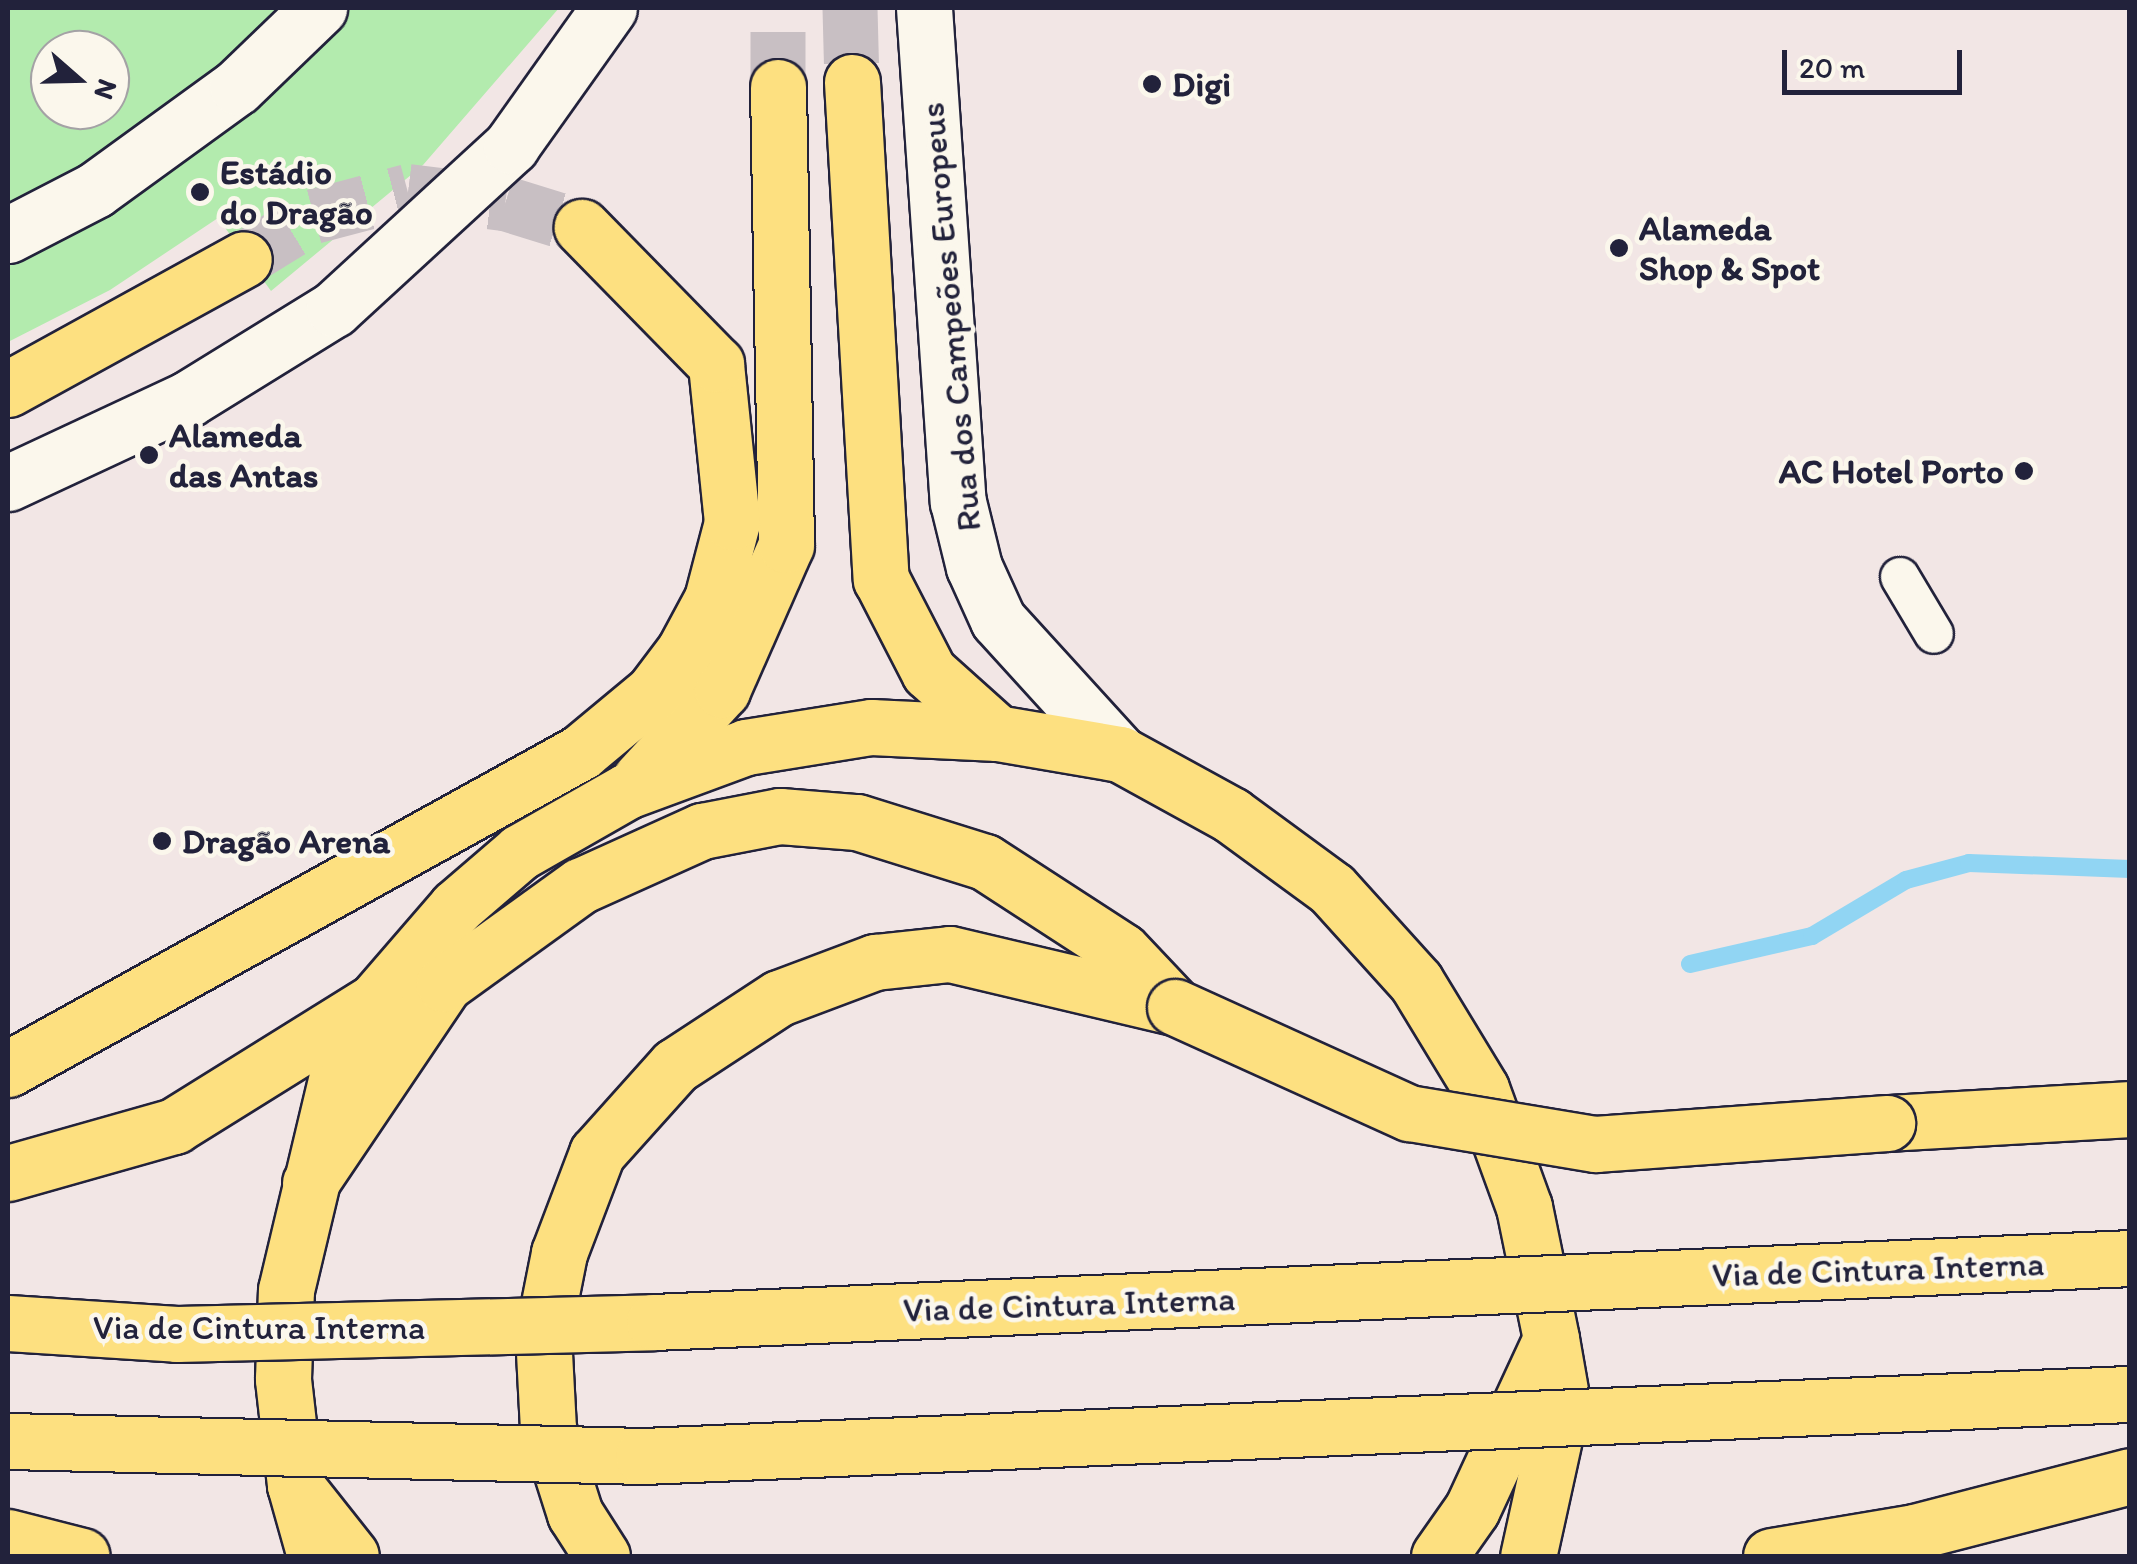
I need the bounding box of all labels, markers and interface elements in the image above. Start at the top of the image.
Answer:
north arrow [30,30,130,130]
scale bar [1787,30,1967,92]
text: 20 m [1799,49,1865,86]
place label: Digi [1172,63,1231,105]
marker: Digi [1141,73,1163,95]
text: N [87,75,126,104]
street label: Rua dos Campeões Europeus [910,102,990,532]
place label: Estádio do Dragão [220,151,374,233]
marker: Estádio do Dragão [189,181,211,203]
place label: Alameda Shop & Spot [1639,207,1820,289]
marker: Alameda Shop & Spot [1608,237,1630,259]
place label: Alameda das Antas [169,414,319,496]
marker: Alameda das Antas [138,444,160,466]
place label: AC Hotel Porto [1780,450,2004,492]
marker: AC Hotel Porto [2013,460,2035,482]
place label: Dragão Arena [182,820,388,862]
marker: Dragão Arena [151,830,173,852]
street label: Via de Cintura Interna [1710,1242,2046,1296]
street label: Via de Cintura Interna [901,1277,1237,1331]
street label: Via de Cintura Interna [91,1306,427,1348]

